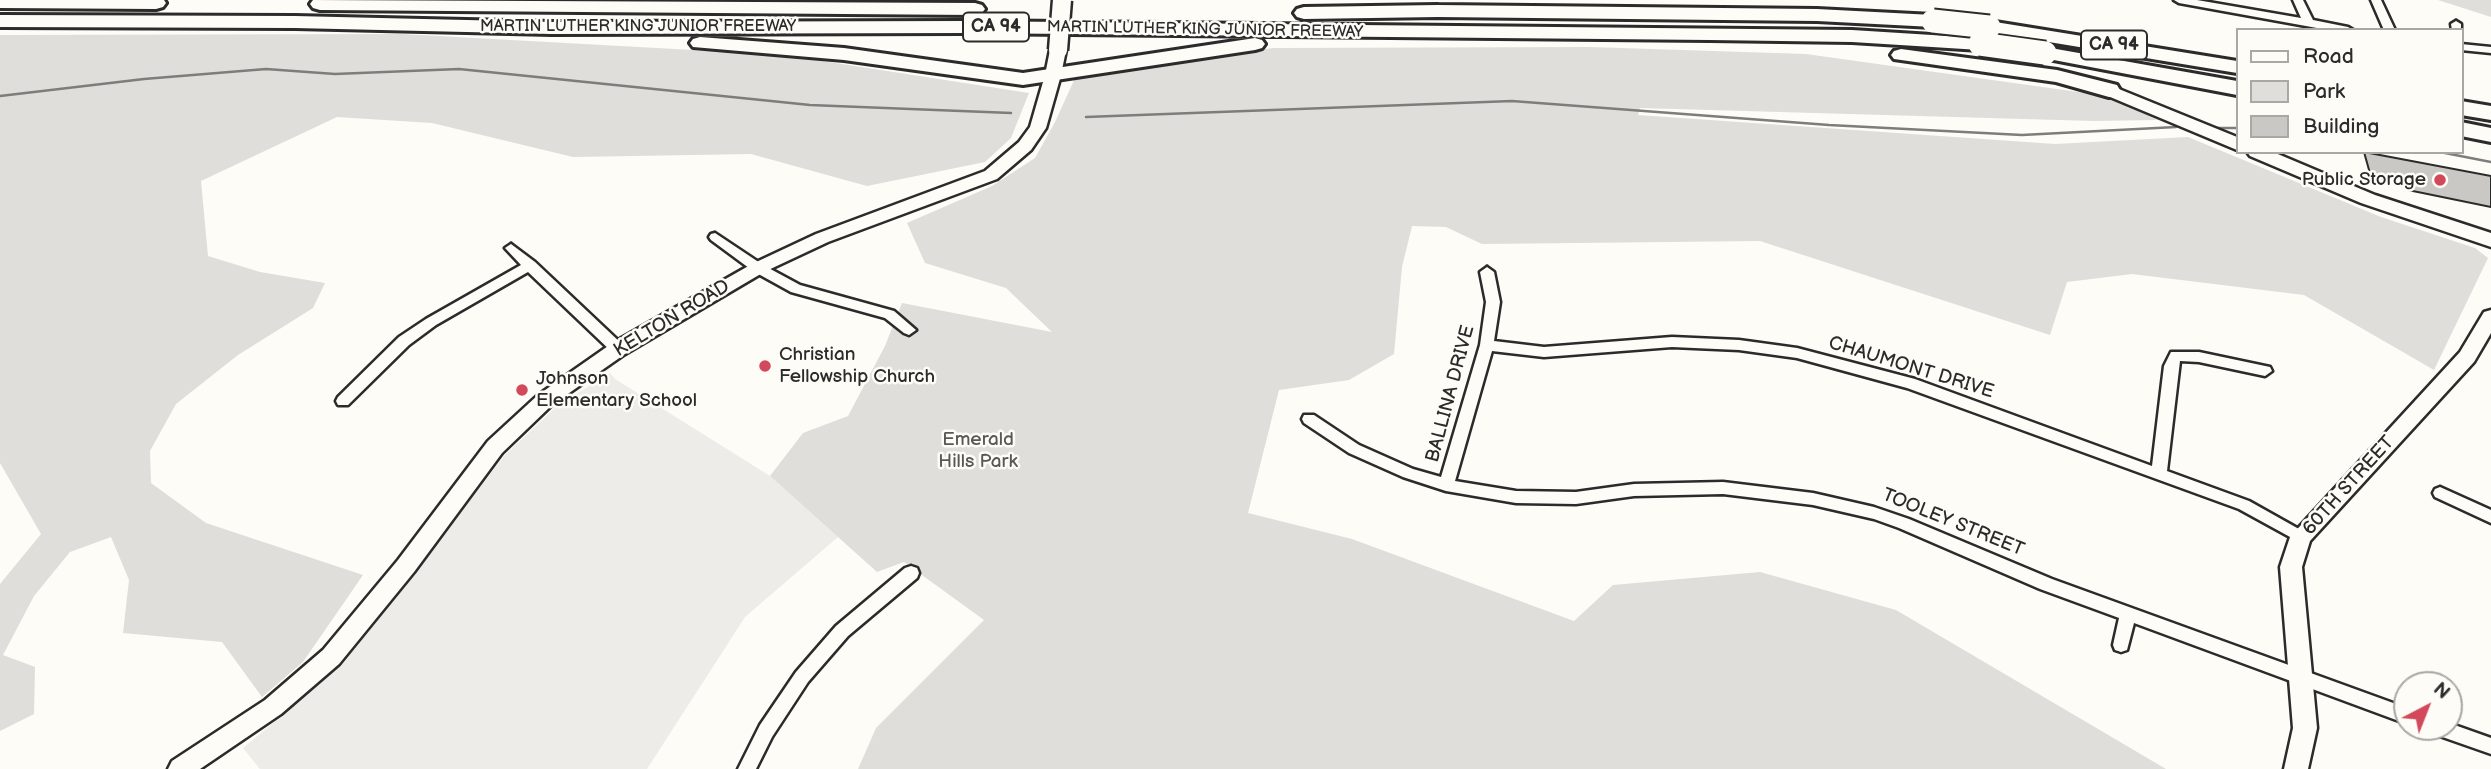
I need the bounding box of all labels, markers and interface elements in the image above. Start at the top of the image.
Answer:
road number: CA 94 [963,12,1029,42]
street label: MARTIN LUTHER KING JUNIOR FREEWAY [480,17,796,37]
street label: MARTIN LUTHER KING JUNIOR FREEWAY [1047,18,1363,42]
legend [2236,28,2463,154]
road number: CA 94 [2081,31,2147,60]
text: Road [2303,44,2354,69]
text: Park [2303,79,2345,104]
text: Building [2303,114,2379,139]
place label: Public Storage [2302,169,2426,191]
marker: Public Storage [2432,172,2448,188]
street label: KELTON ROAD [610,275,734,363]
street label: BALLINA DRIVE [1422,323,1480,465]
street label: CHAUMONT DRIVE [1826,332,1996,404]
place label: Christian Fellowship Church [779,344,935,388]
marker: Christian Fellowship Church [757,358,773,374]
place label: Johnson Elementary School [536,368,697,412]
marker: Johnson Elementary School [514,382,530,398]
park label: Emerald Hills Park [938,429,1018,473]
street label: 60TH STREET [2298,432,2400,540]
street label: TOOLEY STREET [1879,484,2027,562]
north arrow [2393,671,2463,741]
text: N [2428,678,2454,705]

